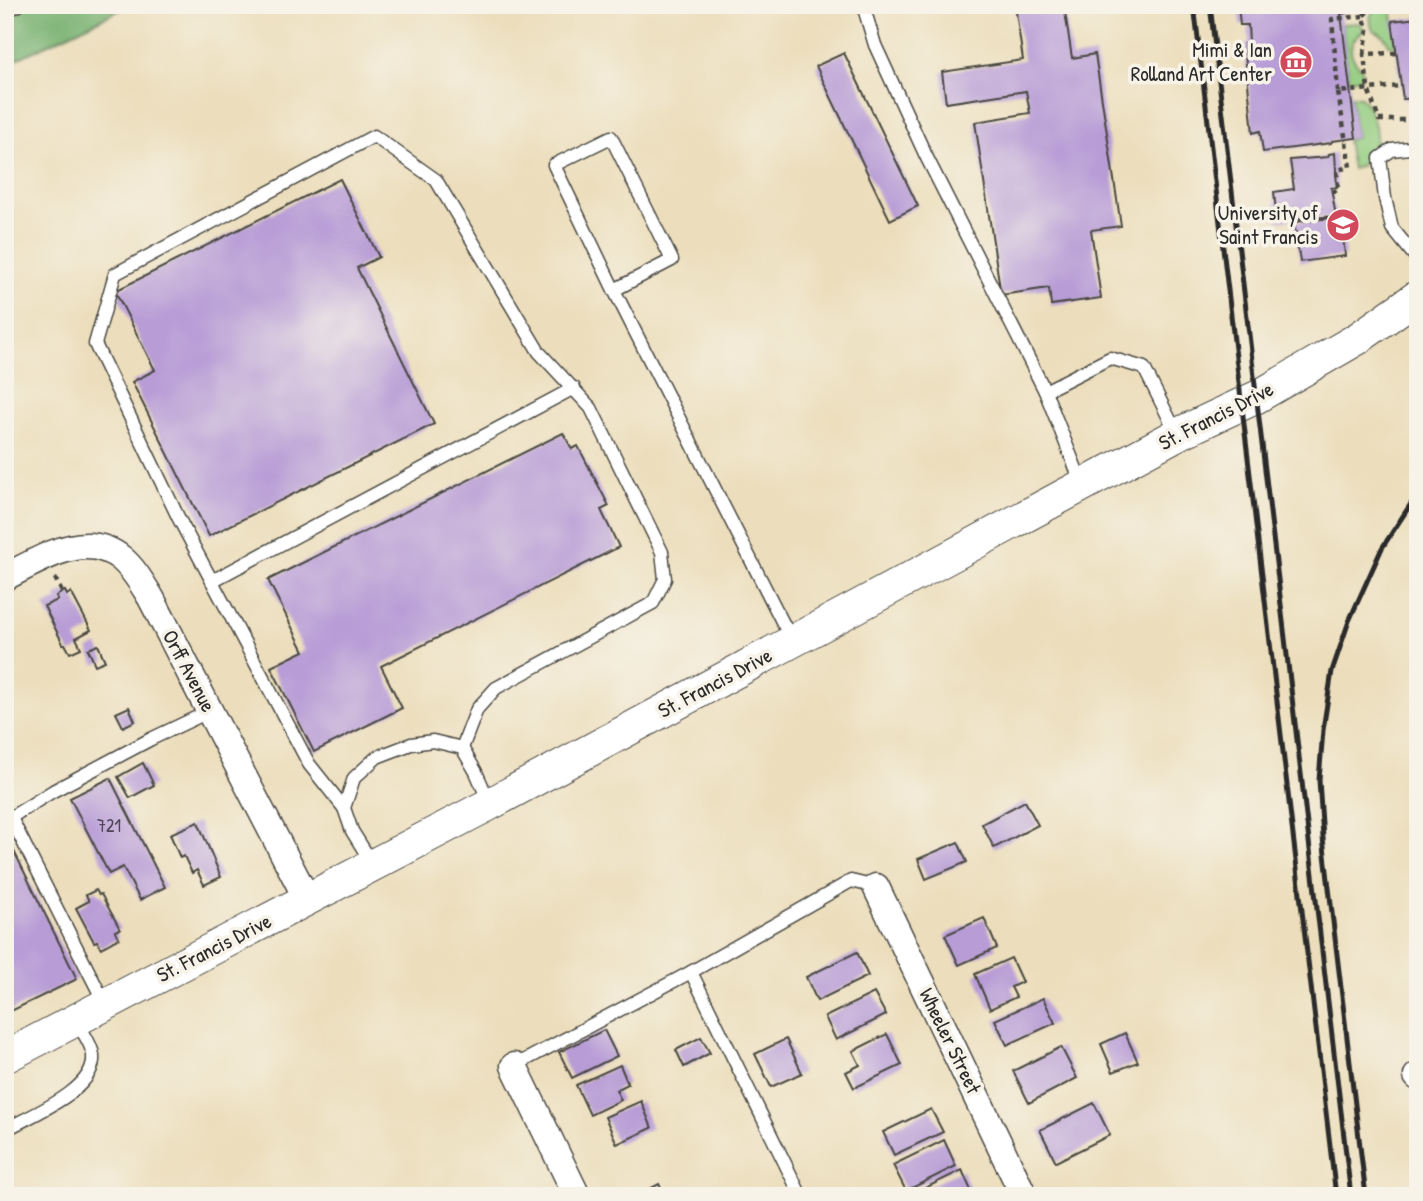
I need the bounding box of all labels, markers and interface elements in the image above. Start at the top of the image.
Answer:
place label: Mimi & Ian Rolland Art Center [1131,35,1272,88]
museum icon: Mimi & Ian Rolland Art Center [1277,43,1315,81]
place label: University of Saint Francis [1218,198,1318,251]
school or university icon: University of Saint Francis [1324,206,1362,244]
street label: St. Francis Drive [1153,374,1278,457]
street label: Orff Avenue [156,625,223,717]
street label: St. Francis Drive [653,640,777,725]
house number: 721 [97,813,121,838]
street label: St. Francis Drive [151,906,276,989]
street label: Wheeler Street [912,983,989,1099]

